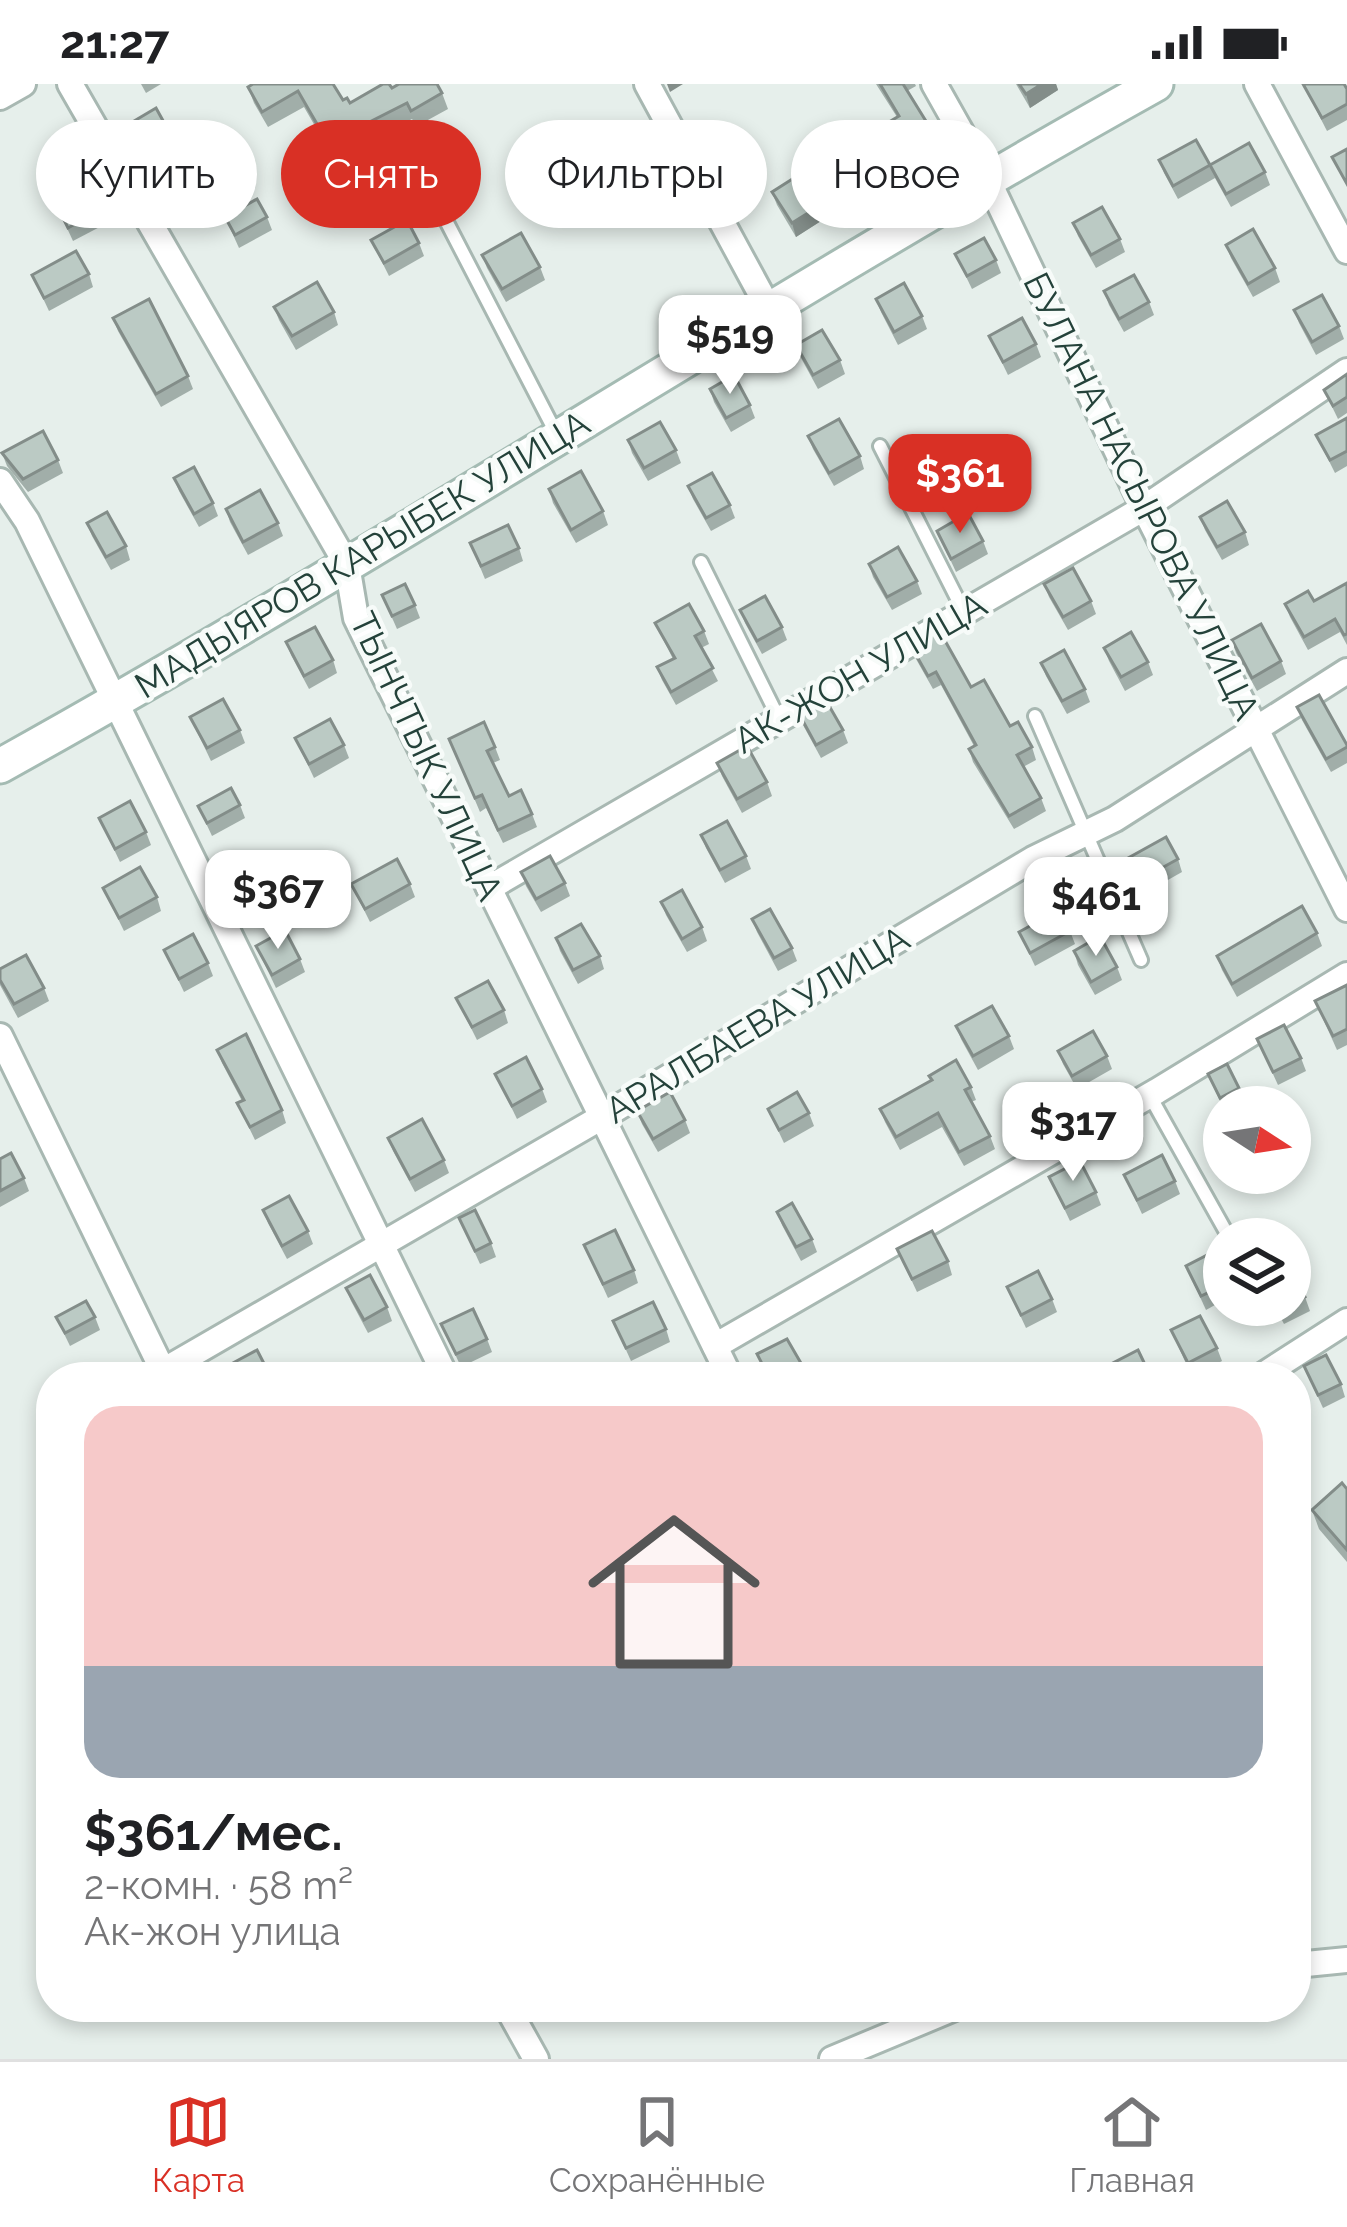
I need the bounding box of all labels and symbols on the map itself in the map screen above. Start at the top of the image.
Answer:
street label: БУЛАНА НАСЫРОВА УЛИЦА [1015,266,1269,726]
pin: $519 [659,295,801,397]
street label: МАДЫЯРОВ КАРЫБЕК УЛИЦА [127,401,597,707]
pin: $361 [889,434,1031,536]
street label: АК-ЖОН УЛИЦА [726,583,994,761]
street label: ТЫНЧТЫК УЛИЦА [342,605,512,907]
pin: $367 [207,850,349,952]
pin: $461 [1025,857,1167,959]
street label: АРАЛБАЕВА УЛИЦА [597,917,917,1131]
pin: $317 [1002,1082,1144,1184]
north arrow [1203,1086,1311,1194]

